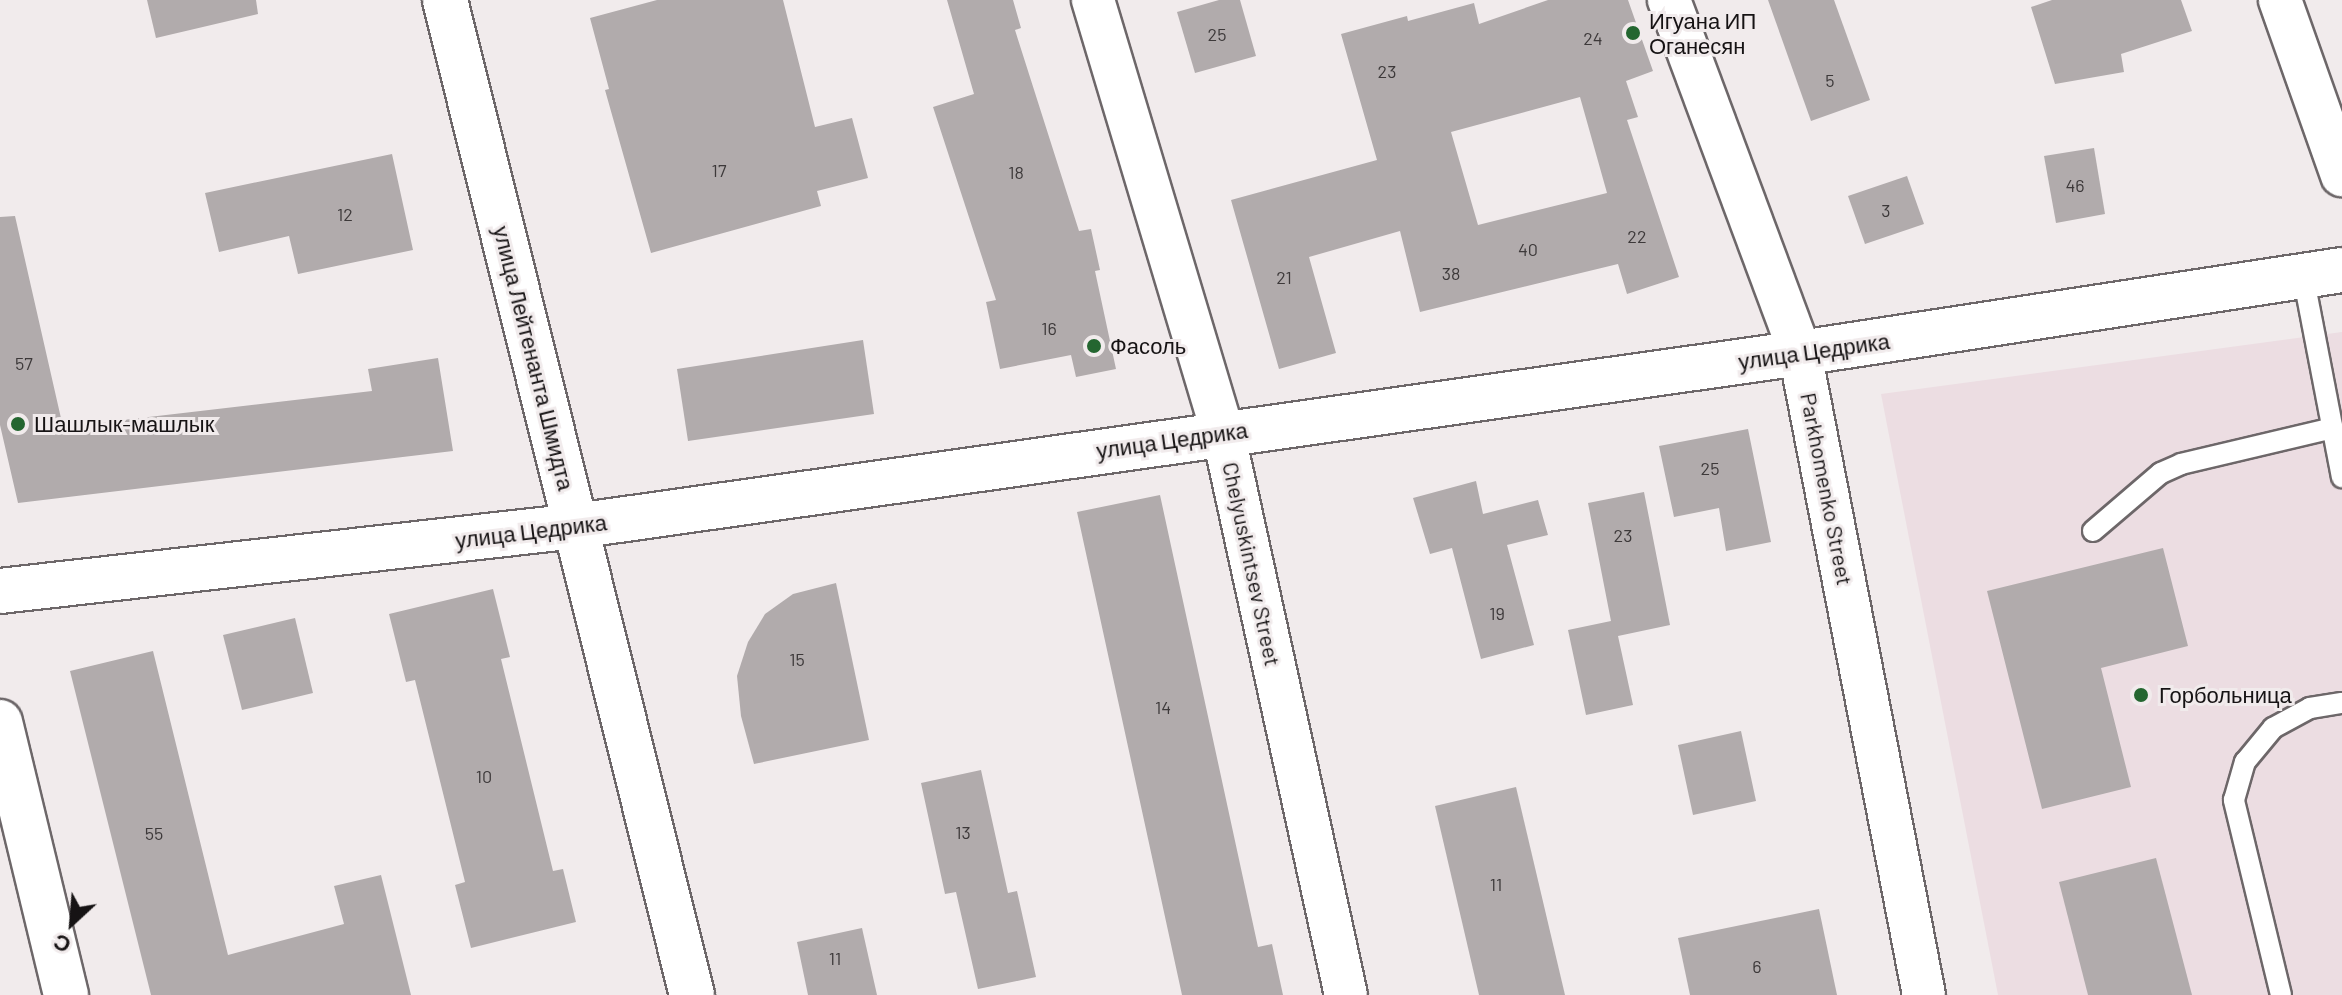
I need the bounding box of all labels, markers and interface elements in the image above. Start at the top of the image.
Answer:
place label: Игуана ИП Оганесян [1649,7,1756,58]
house number: 25 [1208,23,1226,45]
marker: Игуана ИП Оганесян [1624,24,1642,42]
house number: 24 [1583,27,1603,49]
house number: 23 [1378,60,1396,82]
house number: 5 [1825,69,1835,91]
house number: 17 [712,159,726,181]
house number: 18 [1008,161,1024,183]
house number: 46 [2065,174,2085,196]
house number: 3 [1881,199,1891,221]
house number: 12 [337,203,353,225]
street label: улица Лейтенанта Шмидта [488,223,580,493]
house number: 22 [1627,225,1647,247]
house number: 40 [1518,238,1538,260]
house number: 38 [1442,262,1460,284]
house number: 21 [1276,266,1292,288]
house number: 16 [1041,317,1057,339]
street label: улица Цедрика [1737,327,1891,375]
place label: Фасоль [1110,333,1186,359]
marker: Фасоль [1085,337,1103,355]
house number: 57 [15,352,33,374]
street label: Parkhomenko Street [1795,390,1859,588]
place label: Шашлык-машлык [34,411,214,437]
marker: Шашлык-машлык [9,415,27,433]
street label: улица Цедрика [1095,416,1249,464]
house number: 25 [1701,457,1719,479]
street label: Chelyuskintsev Street [1217,460,1287,668]
street label: улица Цедрика [454,509,608,553]
house number: 23 [1614,524,1632,546]
house number: 19 [1489,602,1505,624]
house number: 15 [789,648,805,670]
place label: Горбольница [2159,682,2292,708]
marker: Горбольница [2130,684,2152,706]
house number: 14 [1155,696,1171,718]
house number: 10 [476,765,492,787]
house number: 13 [955,821,971,843]
house number: 55 [145,822,163,844]
house number: 11 [1490,873,1502,895]
north arrow [32,883,112,963]
text: С [49,929,74,960]
house number: 11 [829,947,841,969]
house number: 6 [1752,955,1762,977]

